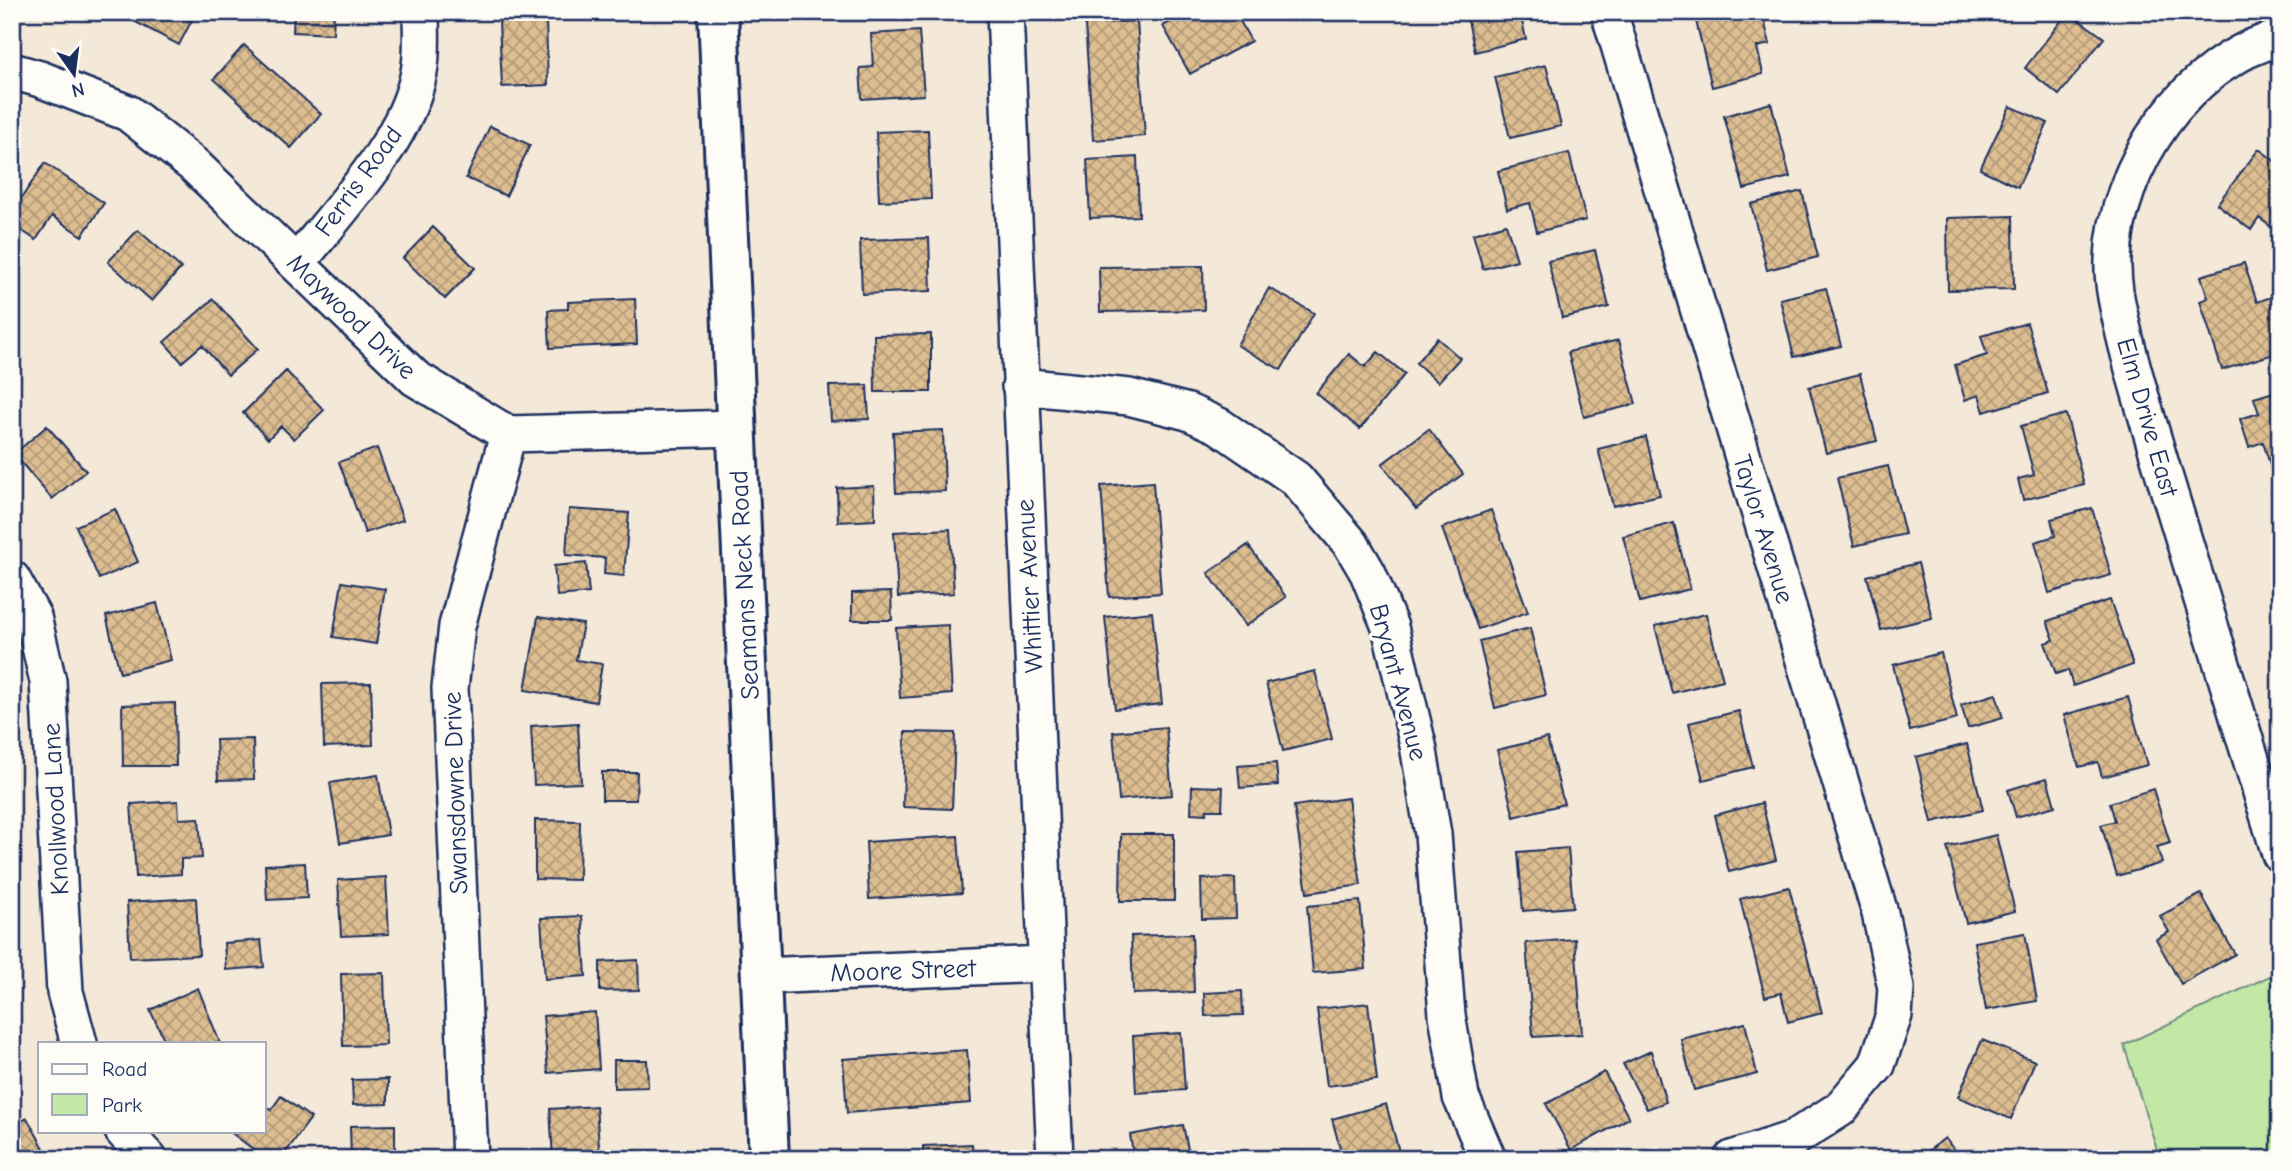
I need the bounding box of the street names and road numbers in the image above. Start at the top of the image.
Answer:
street label: Ferris Road [309,121,409,242]
street label: Maywood Drive [281,248,422,386]
street label: Elm Drive East [2110,335,2184,502]
street label: Taylor Avenue [1726,451,1800,607]
street label: Seamans Neck Road [724,469,766,700]
street label: Whittier Avenue [1010,498,1050,674]
street label: Bryant Avenue [1363,601,1433,764]
street label: Swansdowne Drive [437,691,475,895]
street label: Knollwood Lane [37,722,75,896]
street label: Moore Street [830,953,978,989]

